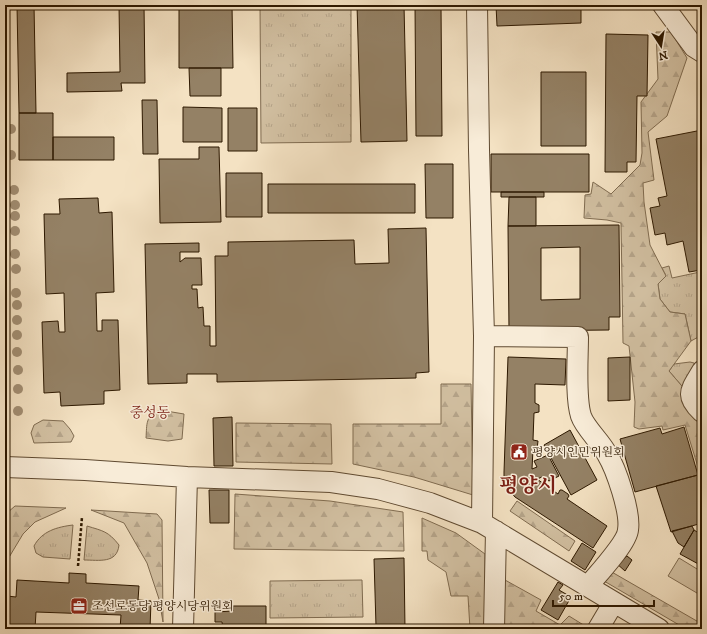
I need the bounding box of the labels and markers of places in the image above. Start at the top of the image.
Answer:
public building icon: 평양시인민위원회 [509,442,529,462]
place label: 평양시인민위원회 [532,445,625,460]
office icon: 조선로동당 평양시당위원회 [69,596,89,616]
place label: 조선로동당 평양시당위원회 [92,599,234,614]

